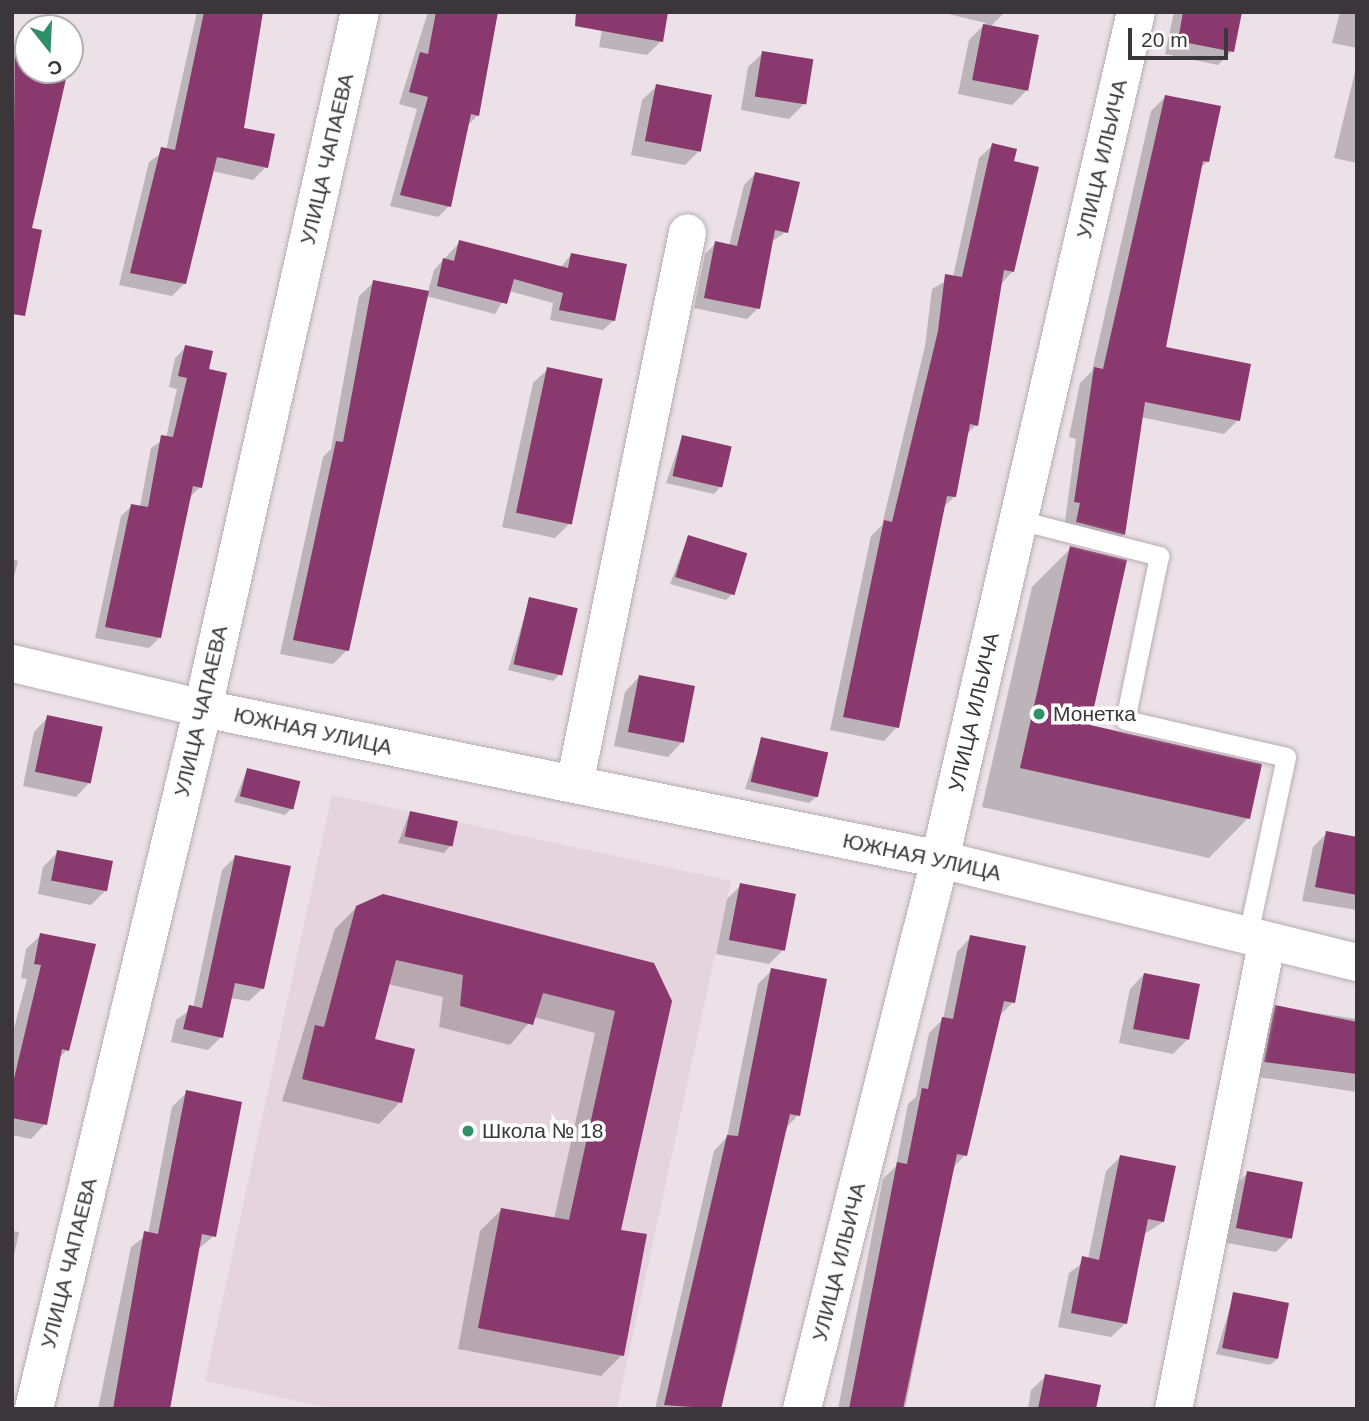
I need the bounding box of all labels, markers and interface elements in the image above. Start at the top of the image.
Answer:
north arrow [14,14,84,84]
scale bar [1131,14,1231,58]
text: 20 m [1141,28,1188,51]
text: С [45,55,65,80]
street label: УЛИЦА ЧАПАЕВА [295,71,359,247]
street label: УЛИЦА ИЛЬИЧА [1071,77,1133,241]
street label: УЛИЦА ЧАПАЕВА [169,623,233,799]
street label: УЛИЦА ИЛЬИЧА [943,630,1005,794]
place label: Монетка [1053,701,1136,727]
street label: ЮЖНАЯ УЛИЦА [231,702,395,760]
marker: Монетка [1031,706,1047,722]
street label: ЮЖНАЯ УЛИЦА [840,828,1004,886]
place label: Школа № 18 [482,1118,603,1144]
marker: Школа № 18 [460,1123,476,1139]
street label: УЛИЦА ЧАПАЕВА [36,1175,102,1351]
street label: УЛИЦА ИЛЬИЧА [807,1180,871,1344]

